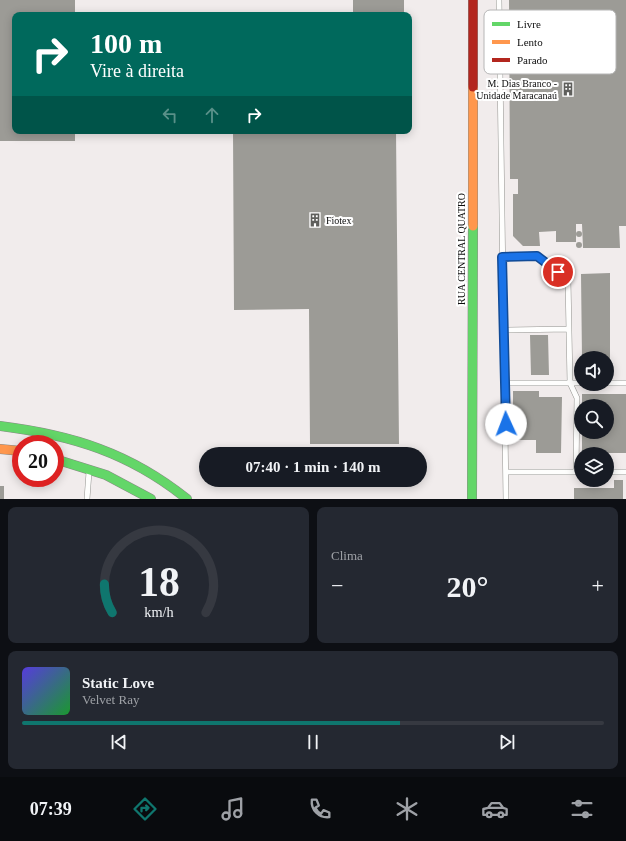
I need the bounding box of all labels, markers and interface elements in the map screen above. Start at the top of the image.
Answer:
legend [484,10,616,74]
text: Livre [517,18,541,30]
icon: right [24,28,76,80]
text: 100 m [90,28,162,59]
text: Lento [517,36,543,48]
text: Parado [517,54,548,66]
text: Vire à direita [90,61,184,81]
place label: M. Dias Branco - Unidade Maracanaú [476,78,557,101]
building icon: M. Dias Branco - Unidade Maracanaú [560,81,576,97]
icon: left [159,104,181,126]
icon: ahead [201,104,223,126]
icon: right [243,104,265,126]
street label: RUA CENTRAL QUATRO [456,193,467,305]
building icon: Fiotex [307,212,323,228]
place label: Fiotex [326,215,352,226]
pin [541,255,575,289]
icon: arrive [547,261,569,283]
map controls [574,351,614,487]
button: sound [574,351,614,391]
button: search [574,399,614,439]
position arrow [485,403,527,445]
speed limit sign: 20 [12,435,64,487]
button: layers [574,447,614,487]
text: 07:40 · 1 min · 140 m [246,459,381,475]
text: Clima [331,548,363,563]
text: 18 [138,559,179,605]
text: 20° [447,570,489,603]
text: − [331,573,343,598]
text: + [592,573,604,598]
text: km/h [144,604,173,620]
text: Static Love [82,675,154,691]
text: Velvet Ray [82,692,139,707]
icon: previous [108,731,130,753]
icon: pause [302,731,324,753]
icon: next [496,731,518,753]
icon: directions [131,795,159,823]
icon: music [219,795,247,823]
icon: phone [306,795,334,823]
icon: climate [393,795,421,823]
icon: car [481,795,509,823]
icon: filters [568,795,596,823]
text: 07:39 [30,799,72,819]

